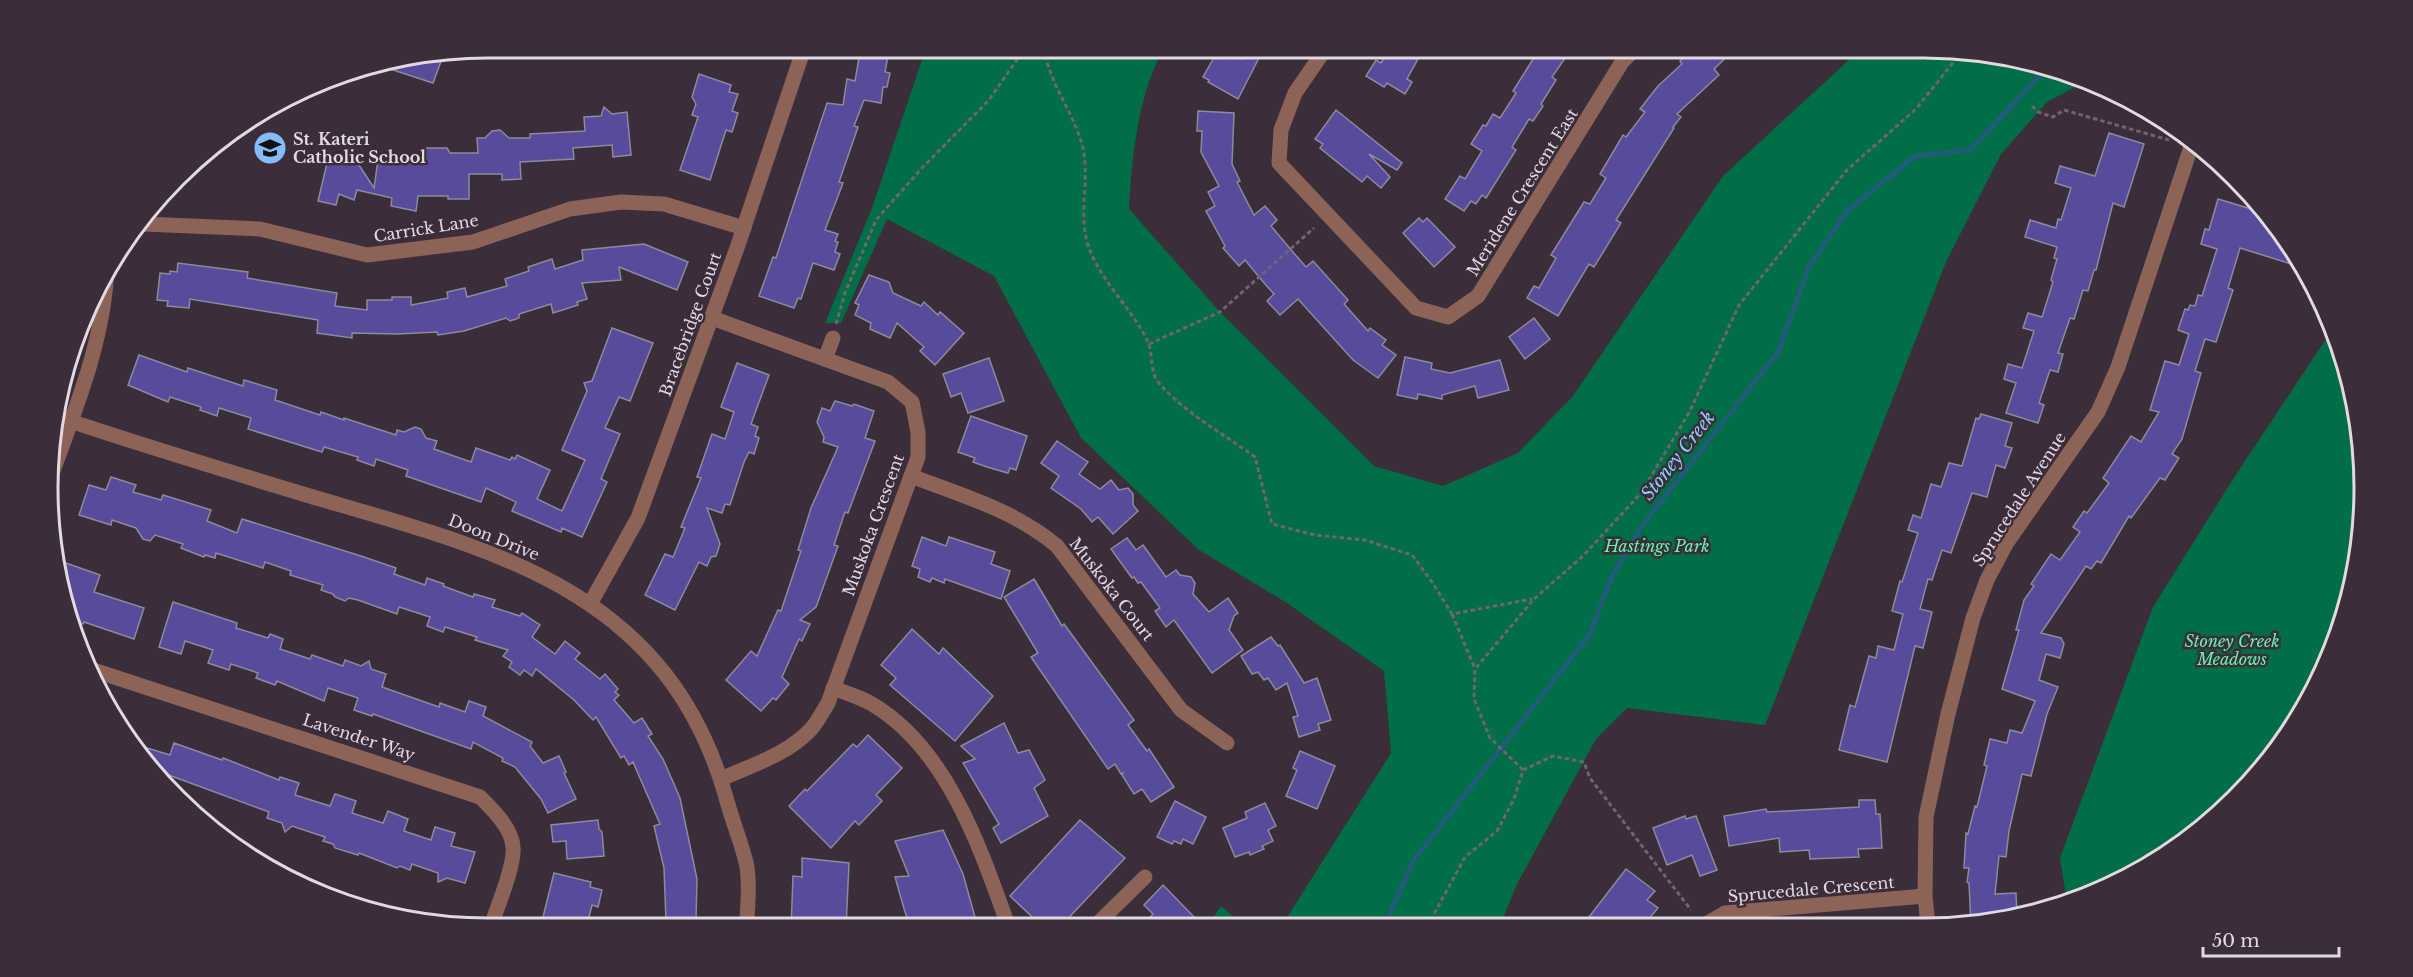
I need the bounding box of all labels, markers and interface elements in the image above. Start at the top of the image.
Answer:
street label: Meridene Crescent East [1462,104,1582,280]
place label: St. Kateri Catholic School [293,129,426,167]
school or university icon: St. Kateri Catholic School [252,130,288,166]
street label: Carrick Lane [372,210,480,246]
street label: Bracebridge Court [655,249,725,399]
water label: Stoney Creek [1636,407,1720,505]
street label: Sprucedale Avenue [1968,428,2070,570]
street label: Muskoka Crescent [838,451,908,599]
street label: Doon Drive [446,510,542,564]
street label: Muskoka Court [1065,533,1159,645]
park label: Hastings Park [1604,536,1709,556]
park label: Stoney Creek Meadows [2184,631,2280,669]
street label: Lavender Way [300,709,418,765]
street label: Sprucedale Crescent [1727,872,1895,906]
scale bar [2203,920,2340,958]
text: 50 m [2212,930,2260,952]

